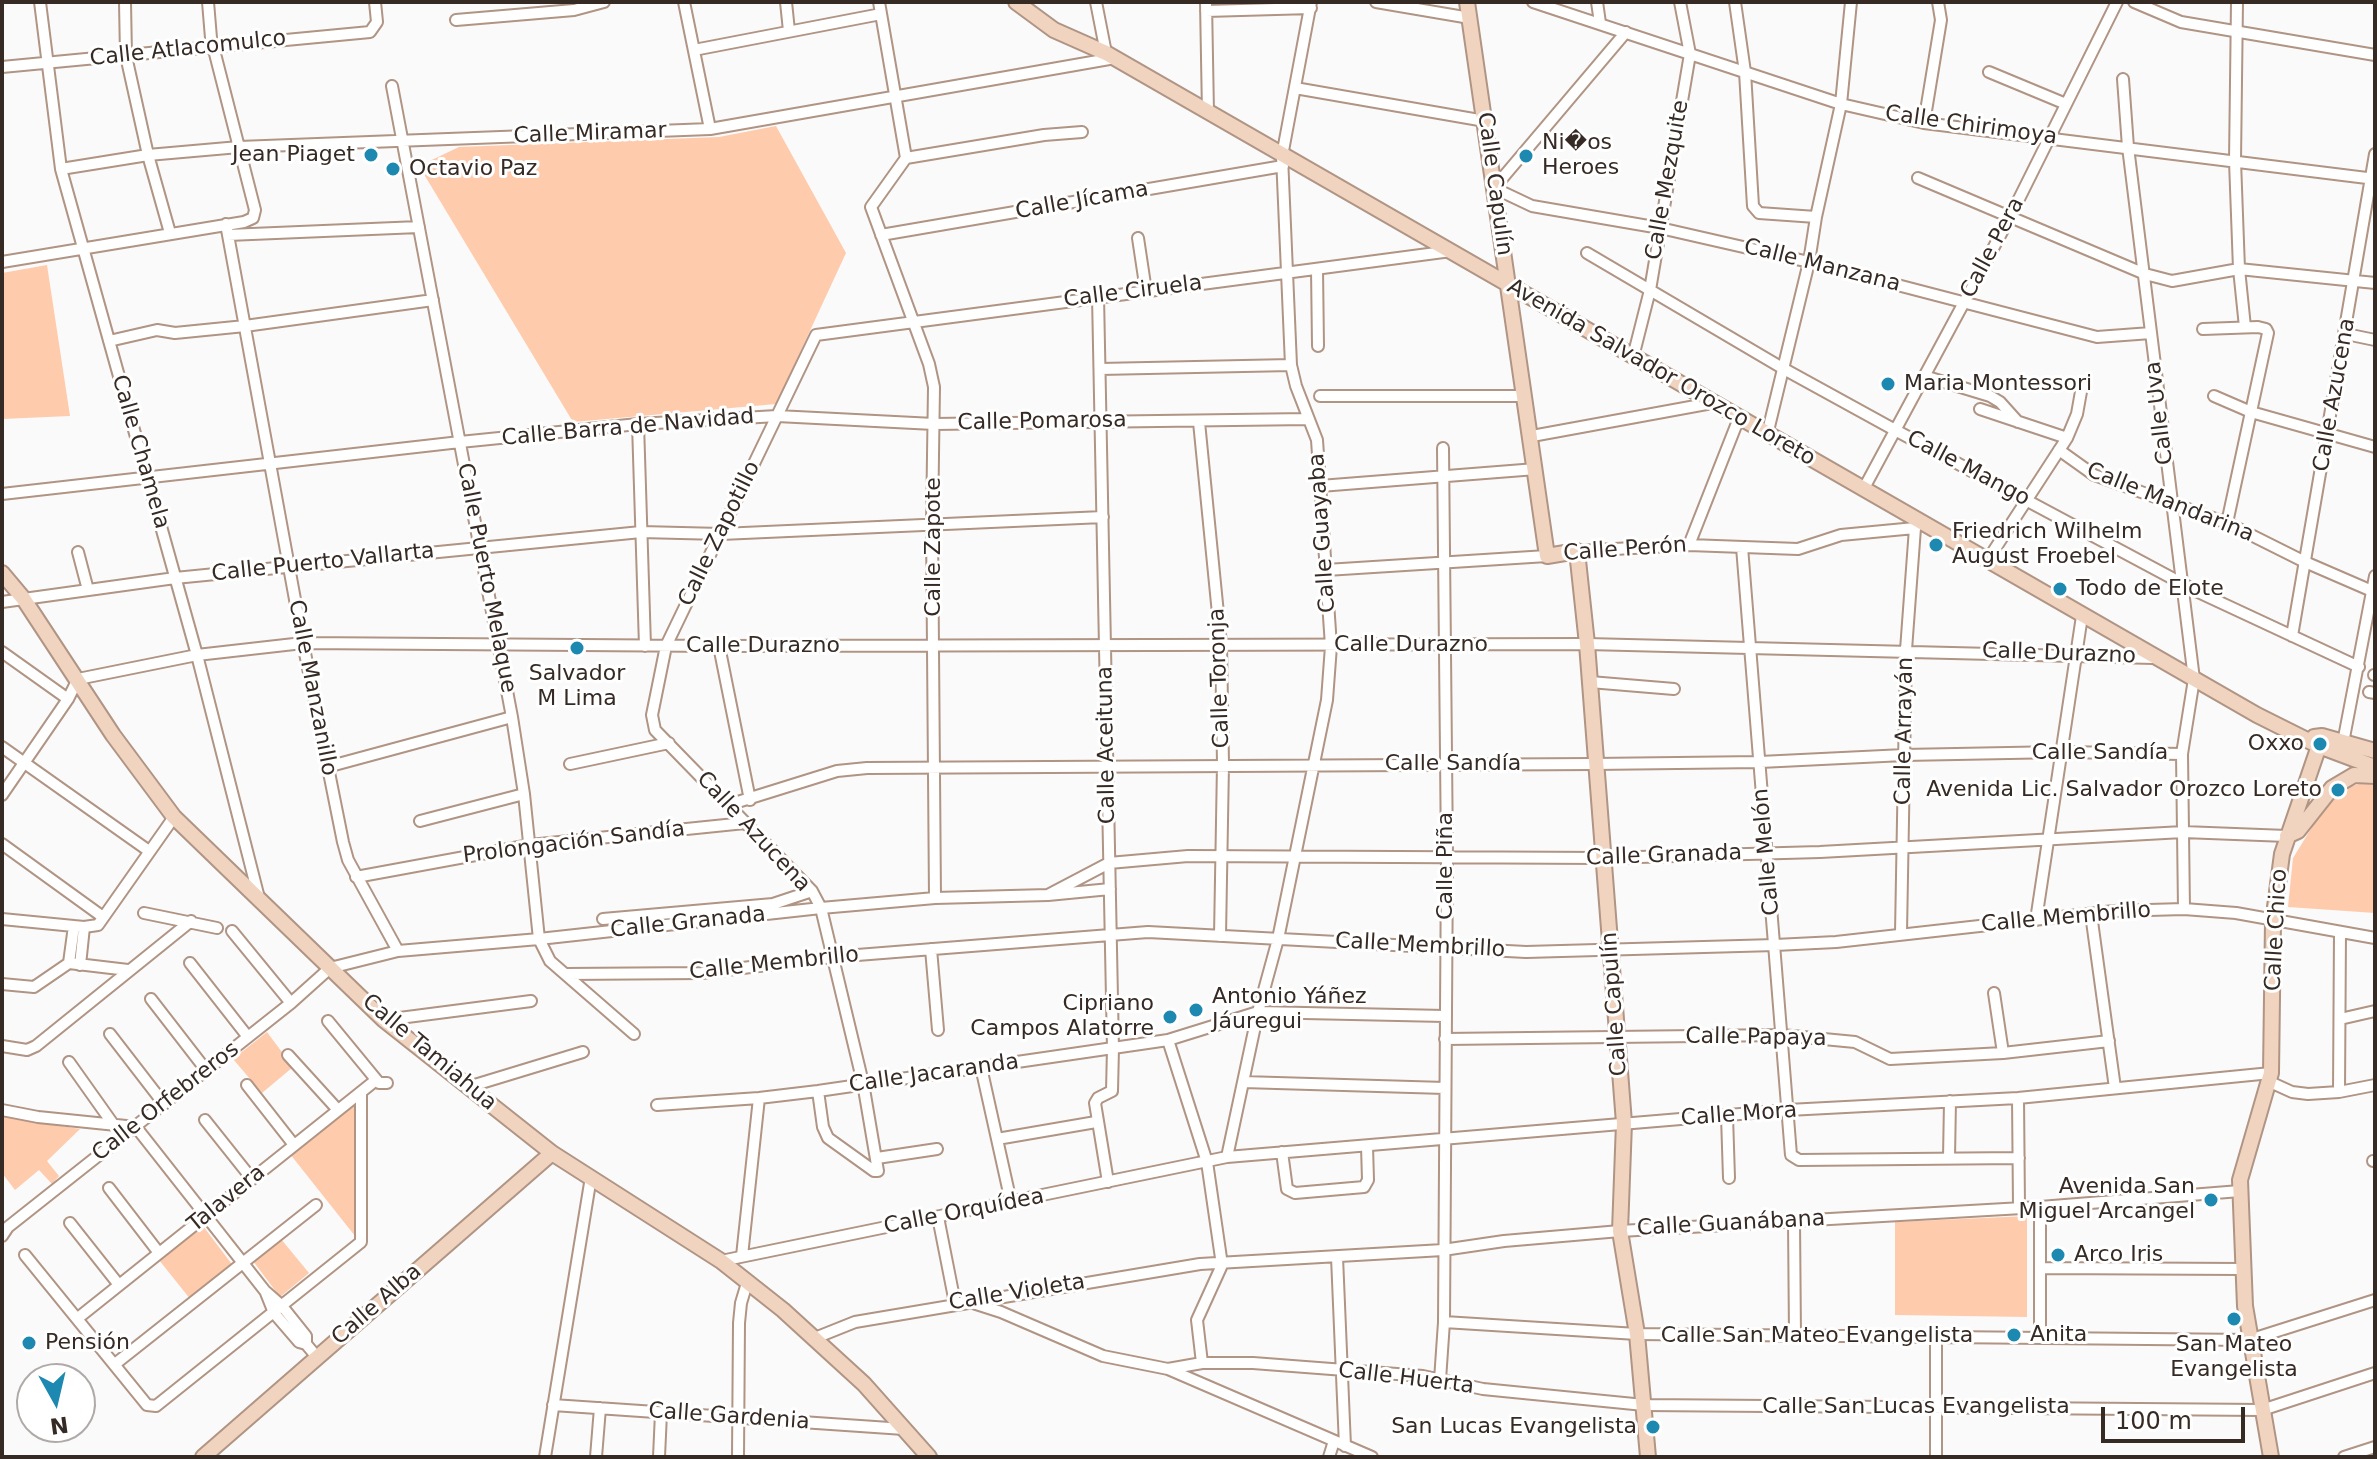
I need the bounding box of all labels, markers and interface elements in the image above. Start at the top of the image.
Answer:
street label: Calle Atlacomulco [89,26,287,72]
street label: Calle Mezquite [1641,98,1695,262]
street label: Calle Chirimoya [1883,101,2059,151]
street label: Calle Capulín [1471,111,1517,257]
street label: Calle Miramar [513,118,667,150]
place label: Ni�os Heroes [1542,130,1619,182]
place label: Jean Piaget [232,142,355,168]
marker: Jean Piaget [362,146,380,164]
marker: Ni�os Heroes [1517,147,1535,165]
place label: Octavio Paz [409,156,537,182]
marker: Octavio Paz [384,160,402,178]
street label: Calle Jícama [1013,176,1151,226]
street label: Calle Pera [1955,193,2031,303]
street label: Calle Manzana [1741,234,1903,298]
street label: Calle Ciruela [1062,270,1204,314]
street label: Avenida Salvador Orozco Loreto [1502,274,1820,472]
street label: Calle Azucena [2309,316,2361,474]
street label: Calle Uva [2141,360,2179,466]
place label: Maria Montessori [1904,371,2092,397]
street label: Calle Chamela [105,372,175,532]
marker: Maria Montessori [1879,375,1897,393]
street label: Calle Barra de Navidad [501,404,755,452]
street label: Calle Pomarosa [957,407,1127,437]
street label: Calle Mango [1902,426,2034,512]
street label: Calle Guayaba [1304,452,1342,614]
street label: Calle Zapotillo [674,457,766,611]
street label: Calle Mandarina [2083,457,2257,549]
street label: Calle Puerto Melaque [451,461,521,695]
street label: Calle Zapote [921,477,947,617]
place label: Friedrich Wilhelm August Froebel [1952,519,2142,570]
street label: Calle Perón [1562,533,1688,567]
marker: Friedrich Wilhelm August Froebel [1927,536,1945,554]
street label: Calle Puerto Vallarta [210,538,436,588]
place label: Todo de Elote [2076,576,2224,602]
marker: Todo de Elote [2051,580,2069,598]
street label: Calle Manzanillo [282,598,342,778]
street label: Calle Toronja [1204,607,1236,749]
street label: Calle Durazno [1334,632,1488,658]
street label: Calle Durazno [686,633,840,659]
street label: Calle Durazno [1982,638,2136,670]
marker: Salvador M Lima [568,639,586,657]
street label: Calle Arrayán [1891,657,1919,805]
place label: Salvador M Lima [529,661,625,712]
street label: Calle Aceituna [1092,666,1122,824]
place label: Oxxo [2248,731,2304,757]
marker: Oxxo [2311,735,2329,753]
street label: Calle Sandía [2032,740,2168,766]
street label: Calle Sandía [1385,751,1521,777]
street label: Calle Azucena [690,766,816,898]
place label: Avenida Lic. Salvador Orozco Loreto [1926,777,2322,803]
marker: Avenida Lic. Salvador Orozco Loreto [2329,781,2347,799]
street label: Calle Melón [1748,787,1786,917]
street label: Calle Piña [1433,812,1459,920]
street label: Prolongación Sandía [462,816,686,870]
street label: Calle Granada [1586,840,1742,872]
street label: Calle Chico [2261,868,2293,992]
street label: Calle Membrillo [1980,897,2152,939]
street label: Calle Granada [609,902,767,944]
street label: Calle Membrillo [1334,928,1506,964]
street label: Calle Capulín [1597,931,1633,1077]
street label: Calle Membrillo [688,942,860,986]
place label: Antonio Yáñez Jáuregui [1212,984,1367,1036]
street label: Calle Tamiahua [356,989,502,1117]
place label: Cipriano Campos Alatorre [970,991,1154,1042]
marker: Antonio Yáñez Jáuregui [1187,1001,1205,1019]
marker: Cipriano Campos Alatorre [1161,1008,1179,1026]
street label: Calle Papaya [1685,1024,1827,1052]
street label: Calle Orfebreros [87,1037,245,1167]
street label: Calle Jacaranda [847,1049,1021,1099]
street label: Calle Mora [1680,1098,1798,1132]
street label: Talavera [183,1160,271,1238]
place label: Avenida San Miguel Arcangel [2019,1174,2195,1226]
street label: Calle Orquídea [882,1184,1046,1240]
marker: Avenida San Miguel Arcangel [2202,1191,2220,1209]
street label: Calle Guanábana [1636,1206,1826,1242]
place label: Arco Iris [2074,1242,2163,1268]
marker: Arco Iris [2049,1246,2067,1264]
street label: Calle Alba [327,1259,427,1351]
street label: Calle Violeta [947,1269,1087,1317]
marker: San Mateo Evangelista [2225,1310,2243,1328]
place label: Anita [2030,1322,2087,1348]
street label: Calle San Mateo Evangelista [1661,1323,1973,1349]
marker: Anita [2005,1326,2023,1344]
place label: Pensión [45,1330,130,1356]
place label: San Mateo Evangelista [2170,1332,2298,1384]
marker: Pensión [20,1334,38,1352]
street label: Calle Huerta [1337,1358,1475,1400]
north arrow [16,1363,96,1443]
scale bar [2105,1391,2249,1441]
street label: Calle San Lucas Evangelista [1762,1394,2070,1420]
street label: Calle Gardenia [647,1398,811,1436]
text: 100 m [2115,1407,2192,1435]
text: N [48,1412,70,1439]
place label: San Lucas Evangelista [1391,1414,1637,1440]
marker: San Lucas Evangelista [1644,1418,1662,1436]

